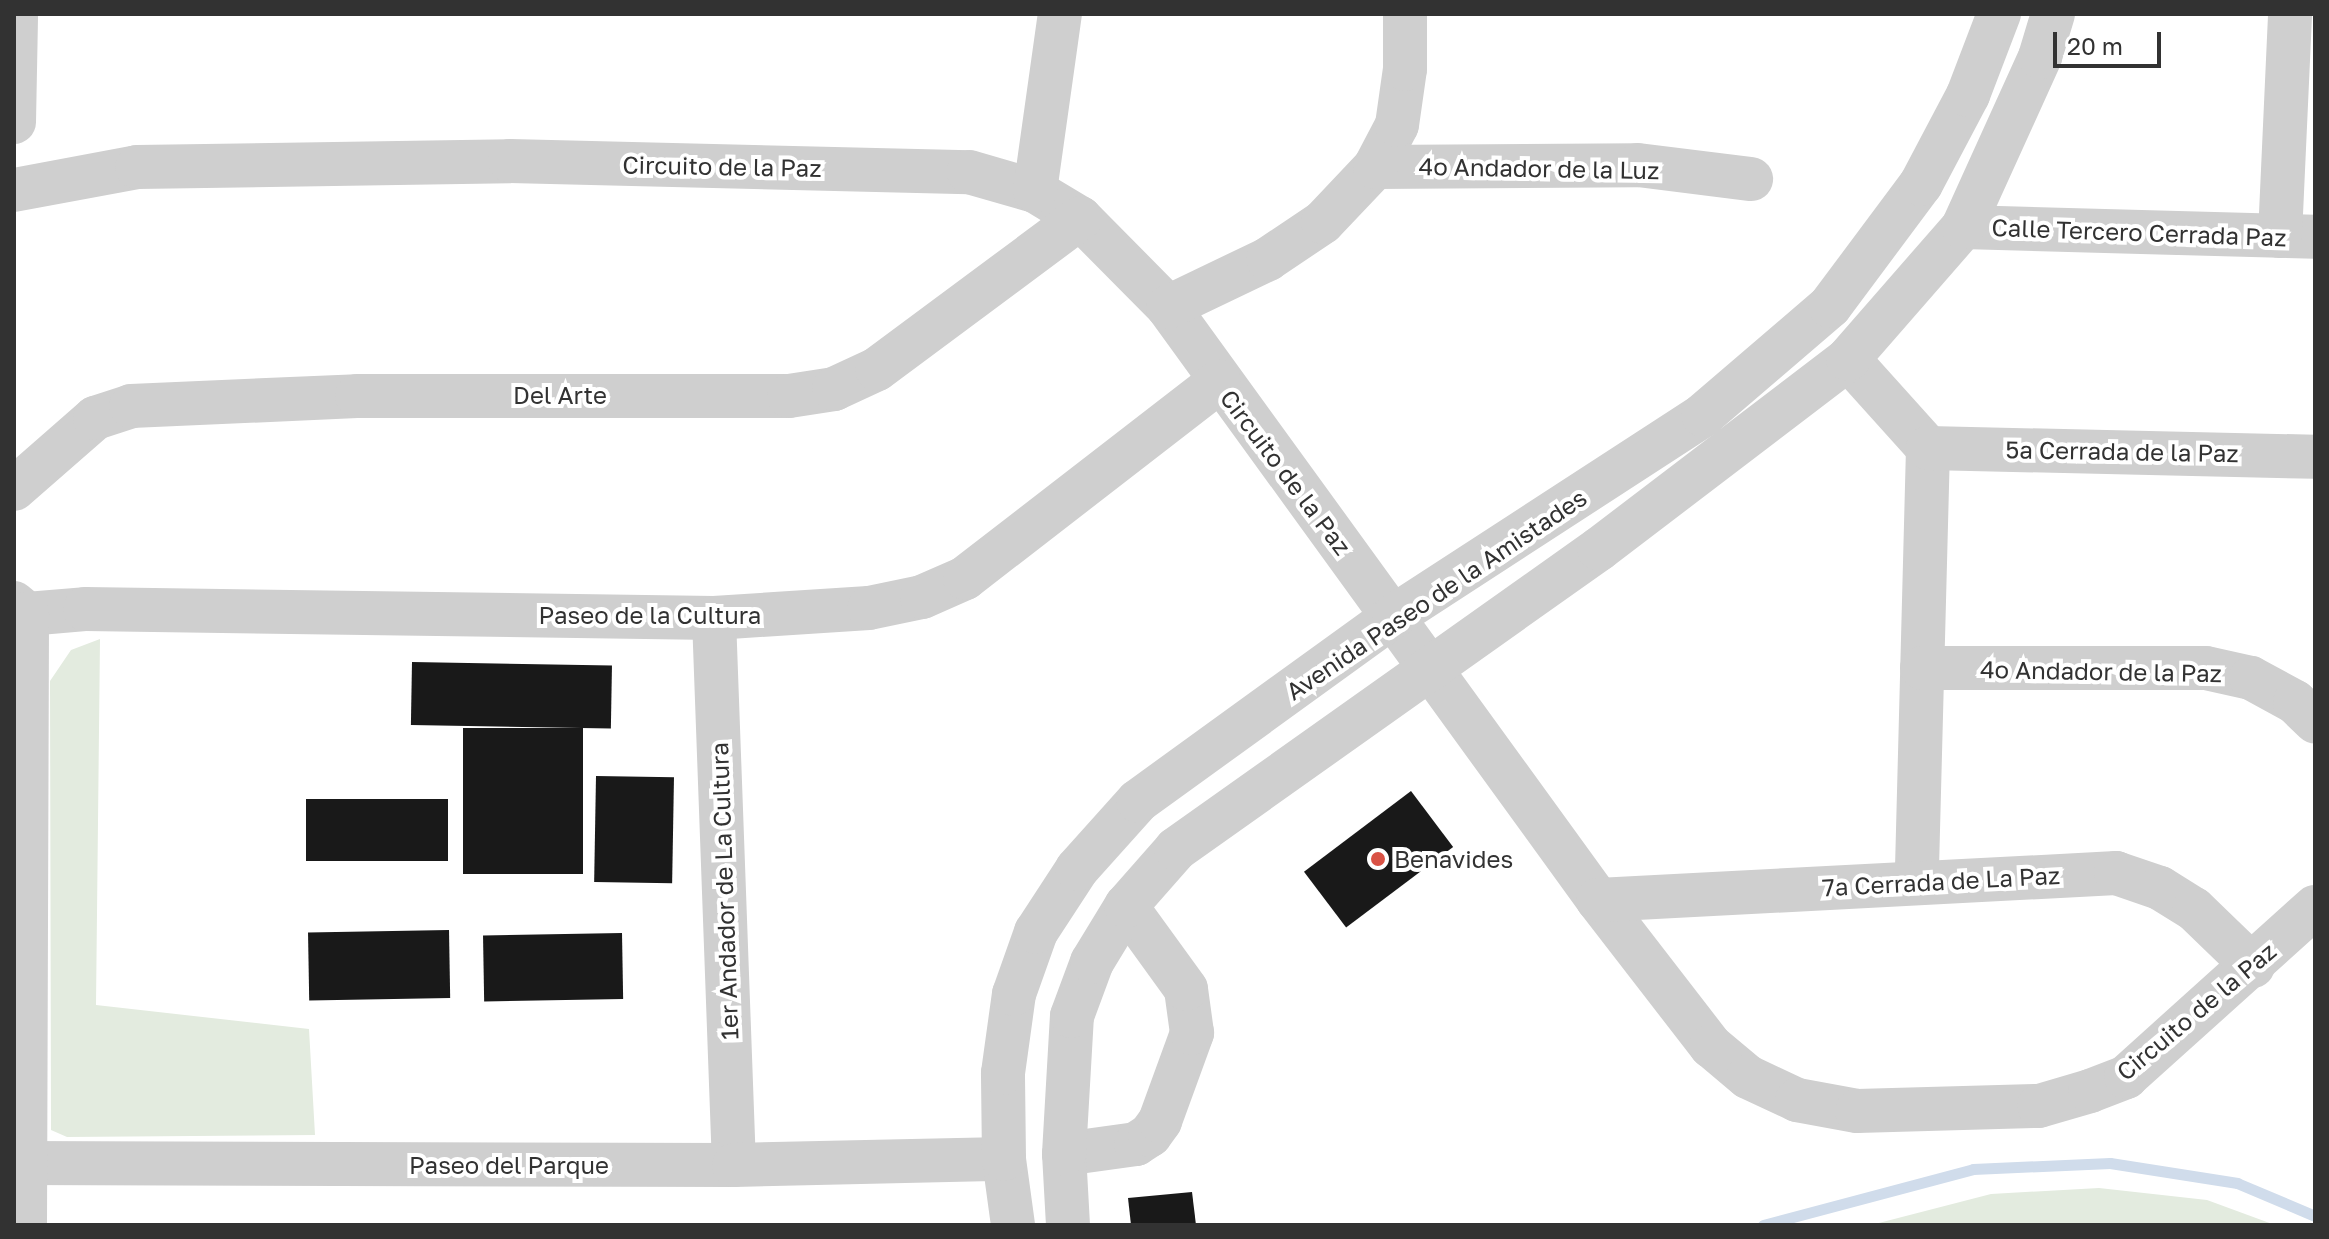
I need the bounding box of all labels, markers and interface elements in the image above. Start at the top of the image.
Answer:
scale bar [2057,16,2165,66]
text: 20 m [2067,31,2123,60]
street label: Circuito de la Paz [622,150,822,182]
street label: 4o Andador de la Luz [1418,152,1660,184]
street label: Calle Tercero Cerrada Paz [1991,212,2287,252]
street label: Del Arte [513,381,607,409]
street label: Circuito de la Paz [1215,384,1357,560]
street label: 5a Cerrada de la Paz [2005,435,2239,467]
street label: Avenida Paseo de la Amistades [1280,483,1592,705]
street label: Paseo de la Cultura [539,601,761,629]
street label: 4o Andador de la Paz [1980,654,2222,688]
street label: 1er Andador de La Cultura [704,742,744,1040]
place label: Benavides [1394,845,1513,873]
marker: Benavides [1369,850,1387,868]
street label: 7a Cerrada de La Paz [1821,860,2061,902]
street label: Circuito de la Paz [2110,936,2282,1086]
street label: Paseo del Parque [409,1151,609,1179]

